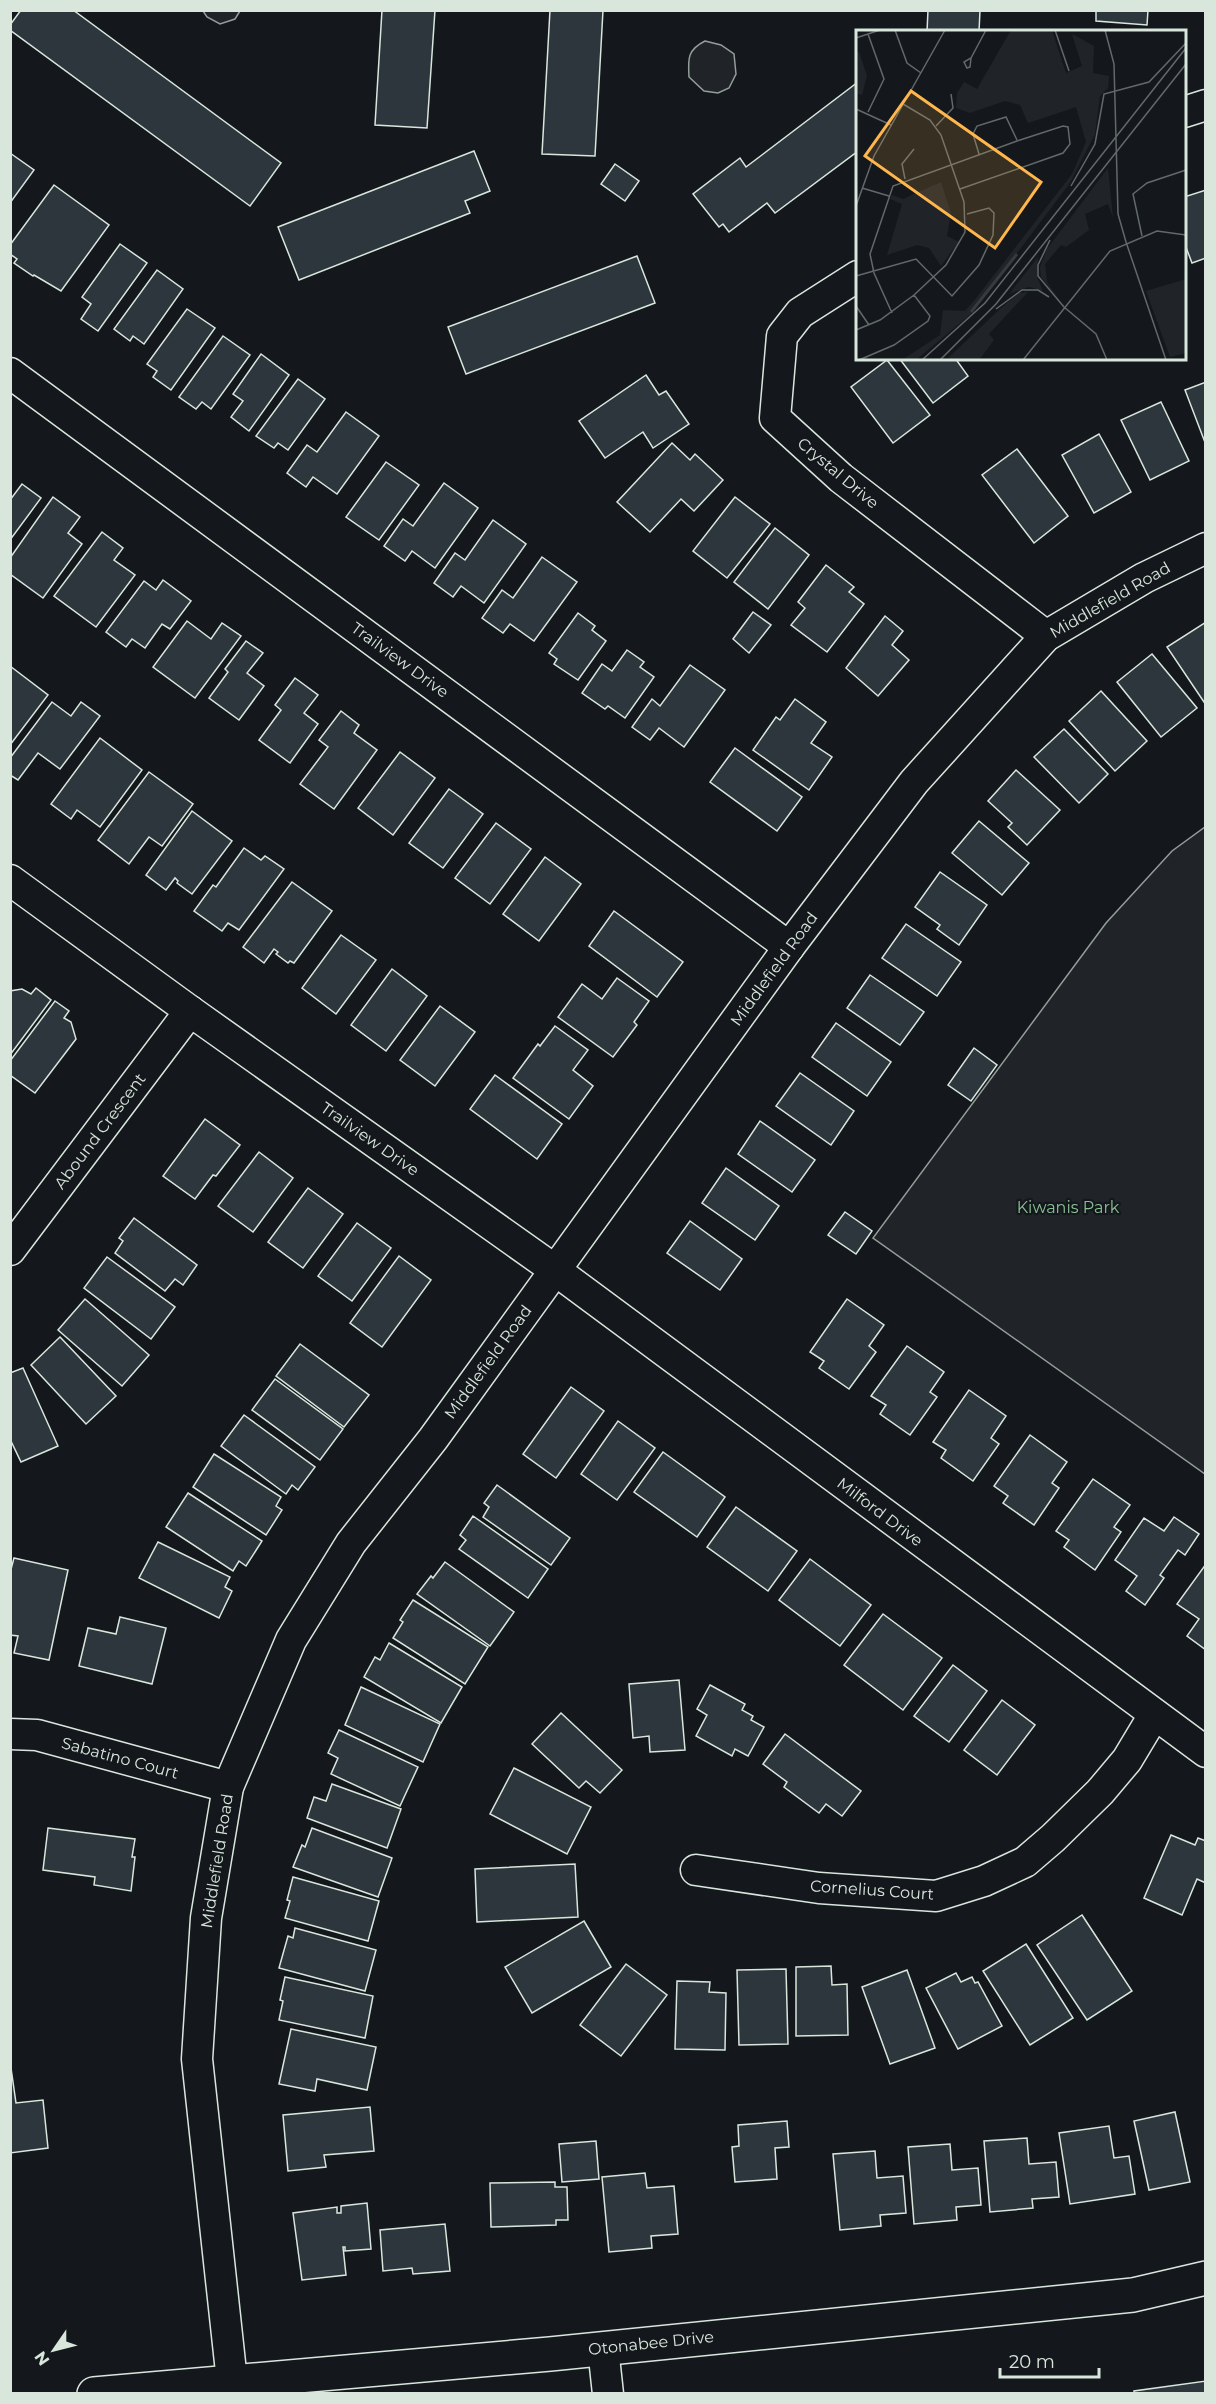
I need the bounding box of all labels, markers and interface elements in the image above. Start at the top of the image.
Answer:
inset map [856,30,1186,360]
street label: Crystal Drive [794,434,882,512]
street label: Middlefield Road [1046,558,1174,642]
street label: Trailview Drive [348,618,452,702]
street label: Middlefield Road [726,908,822,1030]
street label: Abound Crescent [50,1069,150,1193]
street label: Trailview Drive [317,1098,423,1180]
park label: Kiwanis Park [1017,1198,1120,1217]
street label: Middlefield Road [440,1301,536,1423]
street label: Milford Drive [833,1474,927,1550]
street label: Sabatino Court [59,1733,181,1783]
street label: Middlefield Road [197,1792,237,1930]
street label: Cornelius Court [809,1876,935,1904]
north arrow [24,2320,84,2380]
street label: Otonabee Drive [587,2327,715,2359]
scale bar [1000,2341,1099,2379]
text: N [31,2348,54,2369]
text: 20 m [1009,2351,1055,2373]

